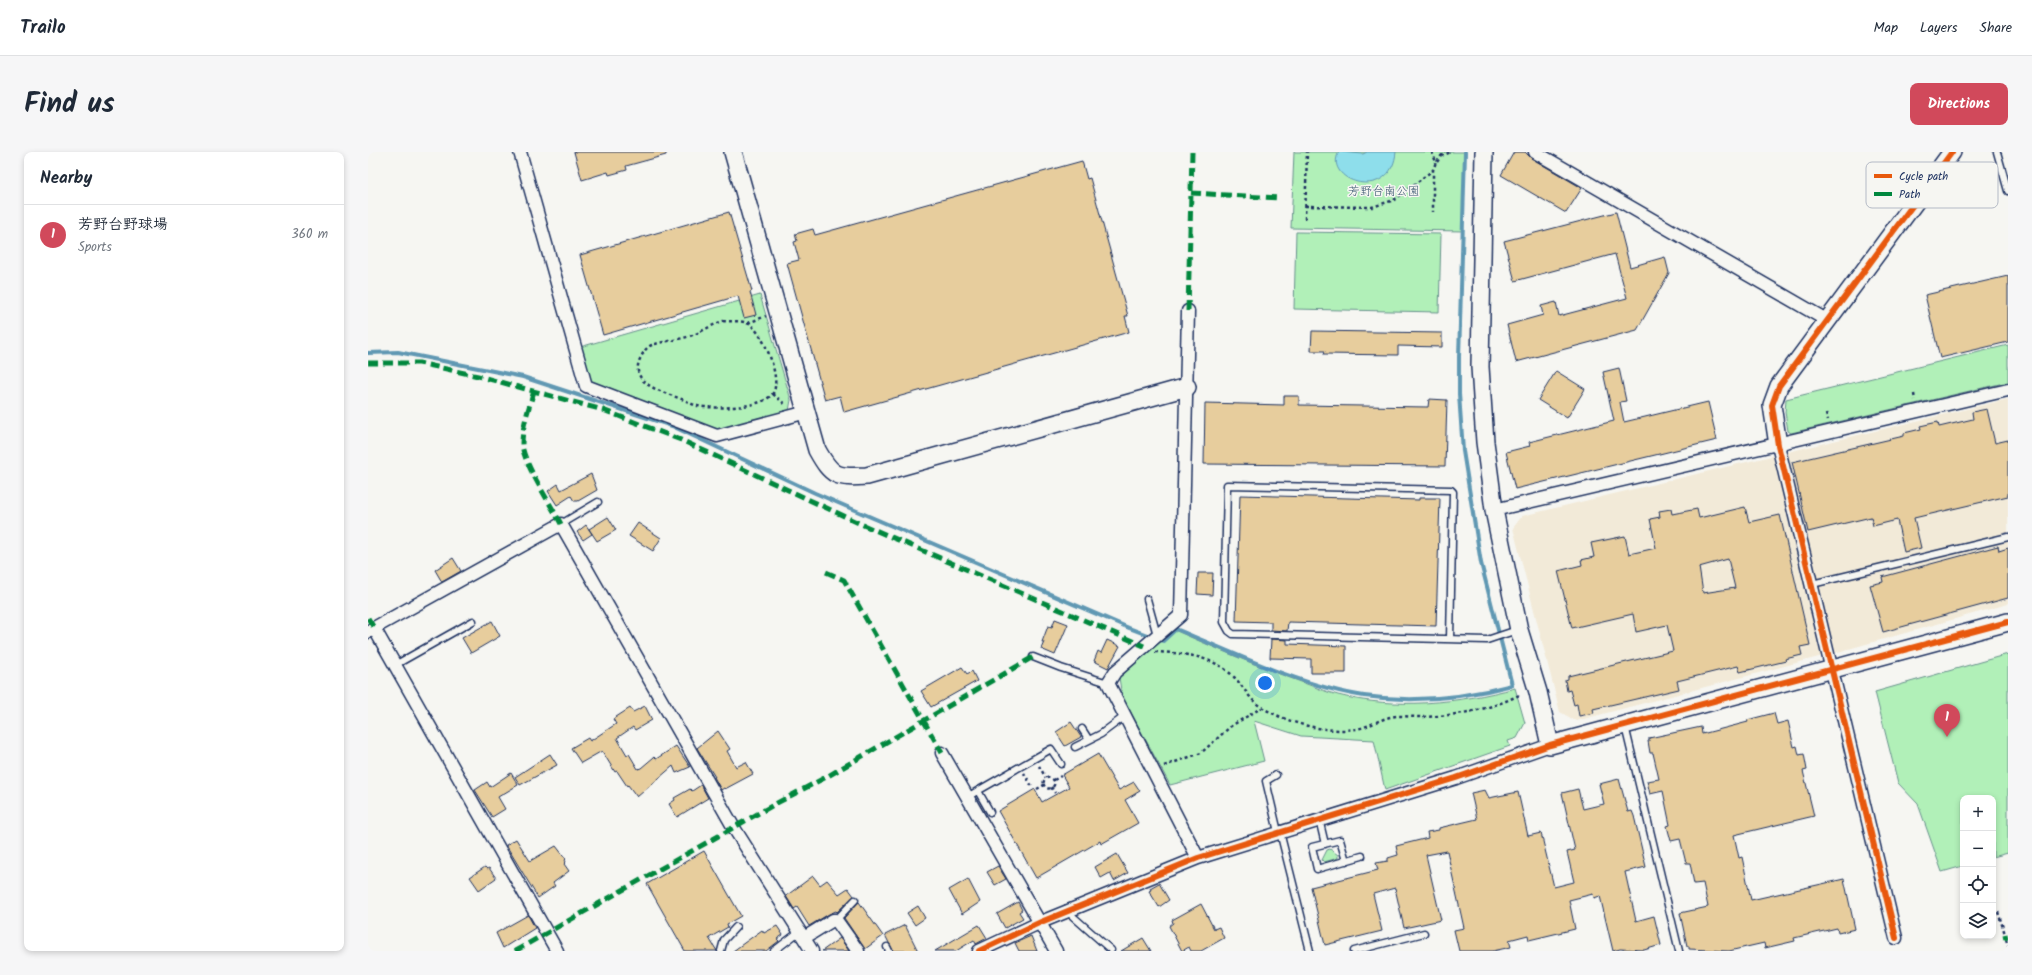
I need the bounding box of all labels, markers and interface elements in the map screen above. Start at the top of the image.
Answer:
text: Trailo [20,13,66,43]
text: Map [1874,17,1898,39]
text: Layers [1920,17,1958,39]
text: Share [1980,17,2012,39]
text: Find us [24,82,115,127]
button: Directions [1910,83,2008,125]
legend [1866,162,1998,208]
text: Nearby [40,165,92,192]
text: Cycle path [1899,168,1948,186]
park label: 芳野台南公園 [1348,182,1420,201]
text: Path [1899,186,1920,204]
text: 芳野台野球場 [78,213,168,237]
text: 1 [51,224,55,245]
text: 360 m [291,224,328,245]
text: Sports [78,237,112,258]
your location [1255,673,1275,693]
pin: 1 [1934,704,1960,737]
map controls [1960,795,1996,939]
button: + [1960,795,1996,831]
button: − [1960,831,1996,867]
button: locate [1960,867,1996,903]
button: layers [1960,903,1996,939]

